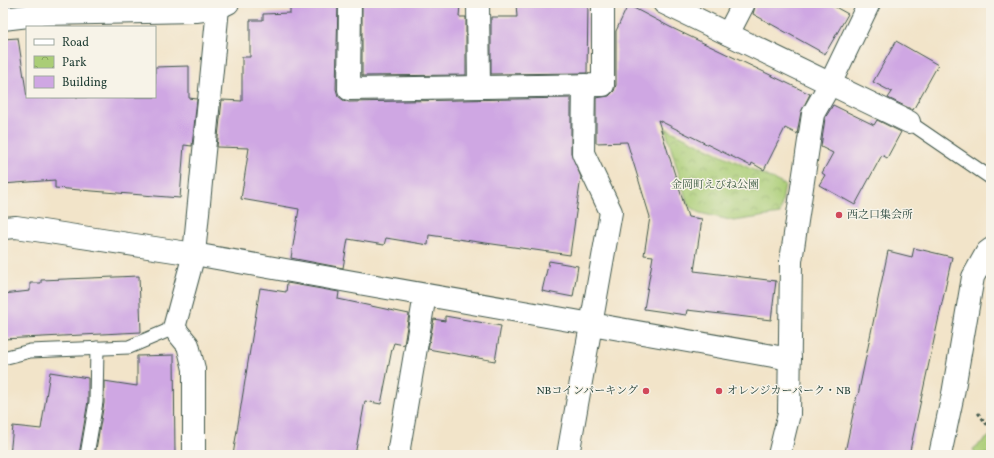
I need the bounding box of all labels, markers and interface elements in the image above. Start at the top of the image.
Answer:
legend [26,26,156,98]
text: Road [62,35,89,51]
text: Park [62,55,87,71]
text: Building [62,75,107,91]
park label: 金岡町えびね公園 [671,178,759,193]
place label: 西之口集会所 [847,208,913,223]
marker: 西之口集会所 [834,210,844,220]
place label: NBコインパーキング [536,384,638,399]
place label: オレンジカーパーク・NB [727,384,851,399]
marker: NBコインパーキング [641,386,651,396]
marker: オレンジカーパーク・NB [714,386,724,396]

